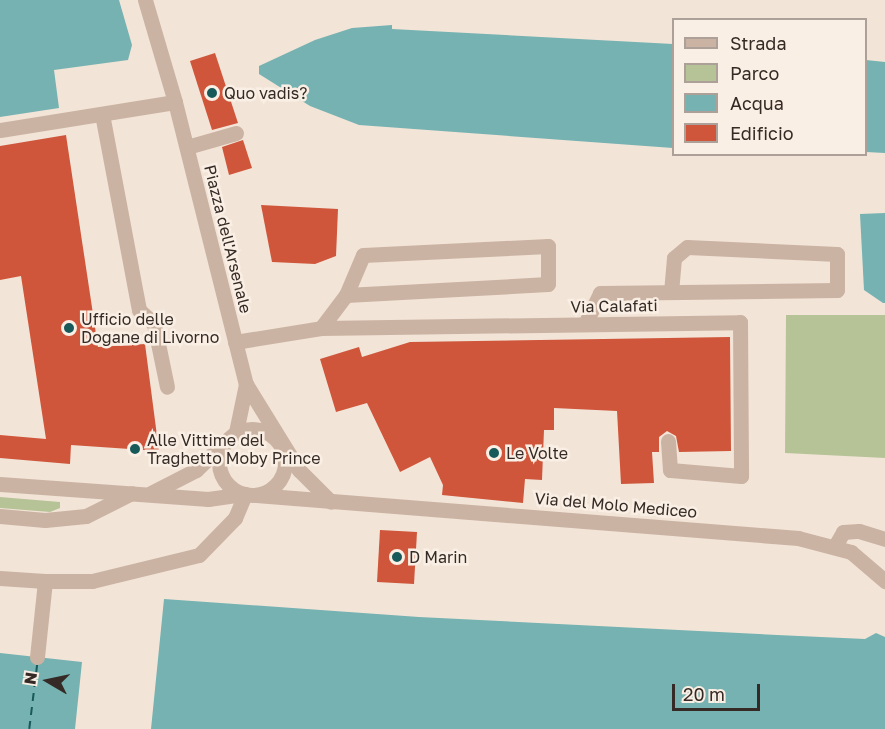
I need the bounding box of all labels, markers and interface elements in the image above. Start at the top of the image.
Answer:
legend [672,18,867,156]
text: Strada [730,32,787,54]
text: Parco [730,62,779,84]
place label: Quo vadis? [224,83,307,103]
marker: Quo vadis? [205,86,219,100]
text: Acqua [730,92,784,114]
text: Edificio [730,122,794,144]
street label: Piazza dell'Arsenale [200,163,256,315]
street label: Via Calafati [570,296,658,316]
place label: Ufficio delle Dogane di Livorno [81,309,219,347]
marker: Ufficio delle Dogane di Livorno [62,321,76,335]
place label: Alle Vittime del Traghetto Moby Prince [147,430,320,468]
marker: Alle Vittime del Traghetto Moby Prince [128,442,142,456]
place label: Le Volte [506,443,568,463]
marker: Le Volte [487,446,501,460]
street label: Via del Molo Mediceo [534,488,698,522]
place label: D Marin [409,547,467,567]
marker: D Marin [390,550,404,564]
north arrow [18,651,78,711]
text: N [19,671,41,686]
scale bar [675,672,764,710]
text: 20 m [683,683,725,705]

